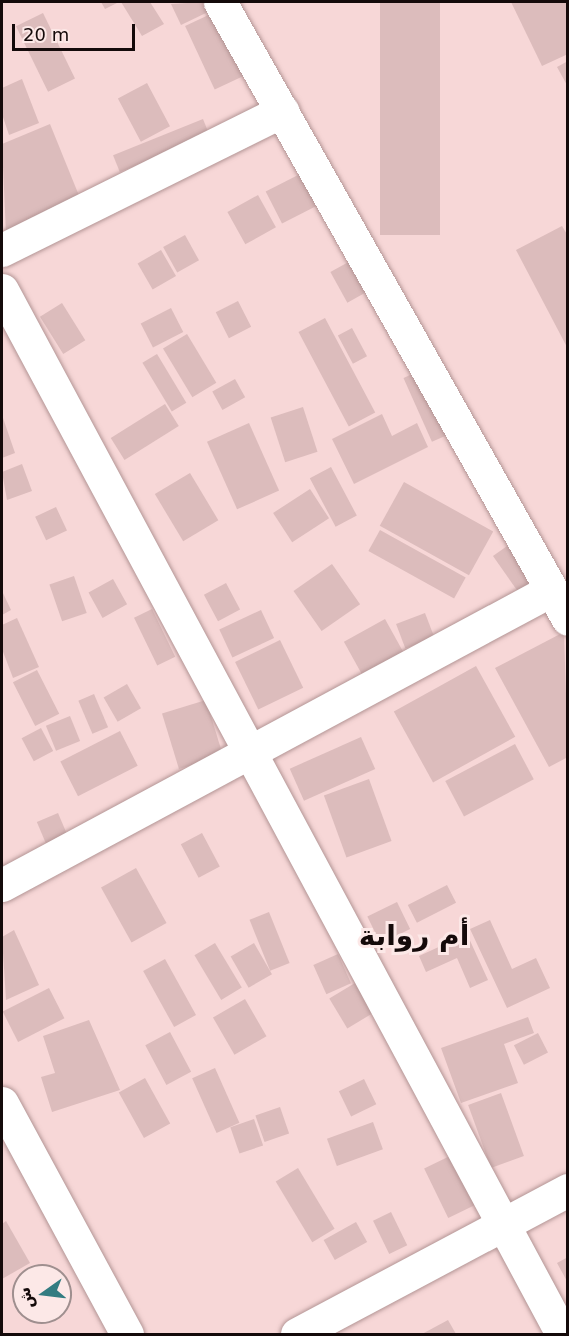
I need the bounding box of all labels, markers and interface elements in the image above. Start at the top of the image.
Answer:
scale bar [15,12,138,50]
text: 20 m [23,24,69,45]
district label: أم روابة [359,919,469,953]
north arrow [12,1264,72,1324]
text: ش [14,1285,38,1311]

